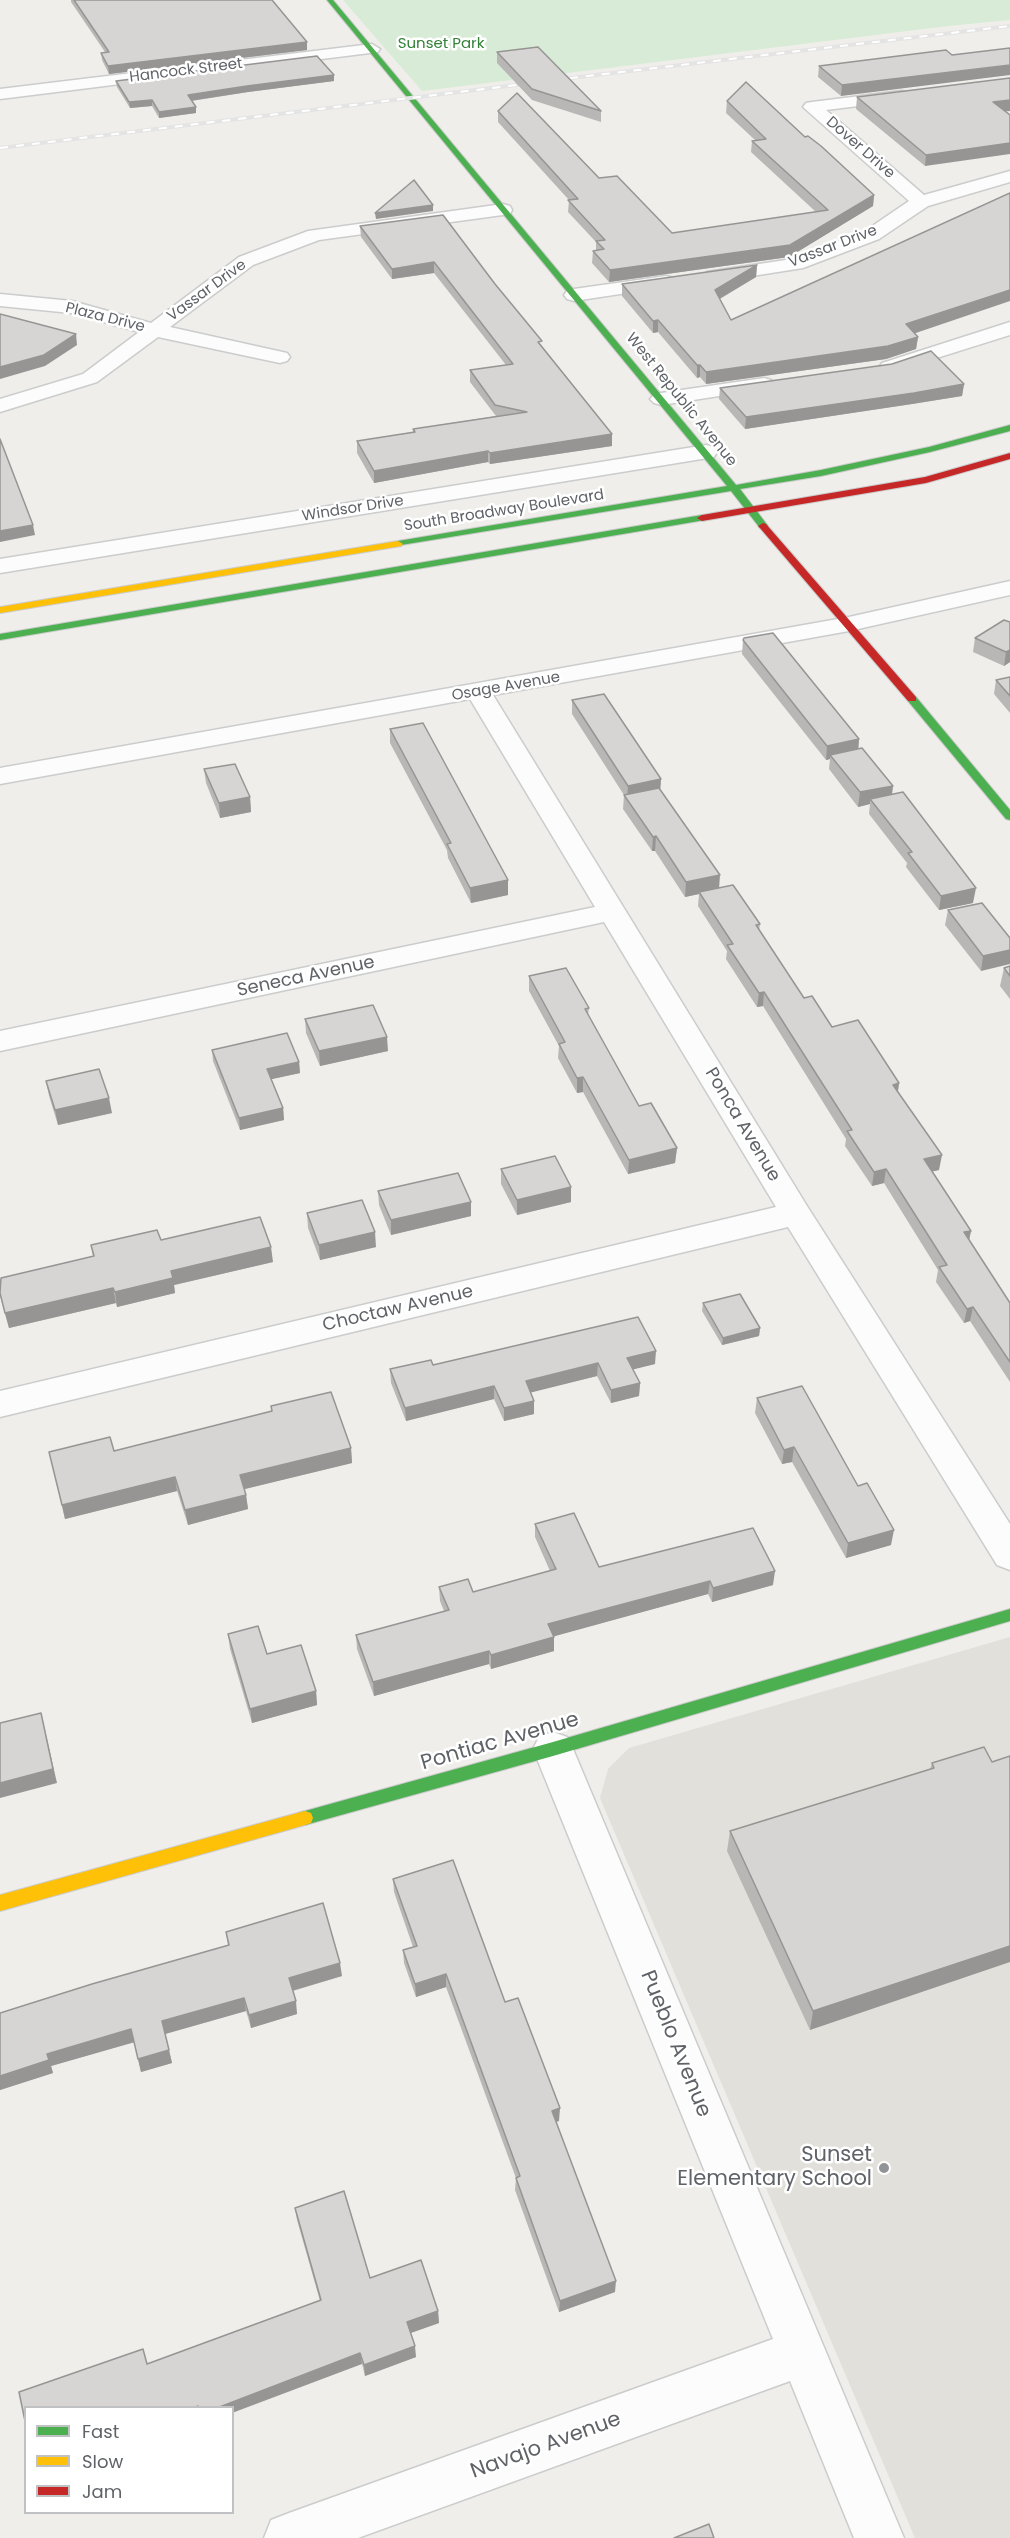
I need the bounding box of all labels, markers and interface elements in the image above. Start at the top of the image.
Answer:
park label: Sunset Park [398,35,484,53]
street label: Hancock Street [129,55,243,87]
street label: Dover Drive [822,113,898,183]
street label: Vassar Drive [786,222,880,272]
street label: Vassar Drive [164,256,250,326]
street label: Plaza Drive [63,299,147,337]
street label: West Republic Avenue [622,330,740,470]
street label: South Broadway Boulevard [403,486,605,536]
street label: Windsor Drive [301,492,405,526]
street label: Osage Avenue [451,669,561,705]
street label: Seneca Avenue [235,952,377,1002]
street label: Ponca Avenue [700,1064,784,1186]
street label: Choctaw Avenue [321,1281,475,1337]
street label: Pontiac Avenue [418,1707,582,1777]
street label: Pueblo Avenue [634,1967,716,2121]
place label: Sunset Elementary School [677,2143,872,2193]
marker: Sunset Elementary School [877,2161,891,2175]
legend [24,2406,234,2514]
street label: Navajo Avenue [467,2407,625,2485]
text: Fast [82,2419,119,2444]
text: Slow [82,2449,123,2474]
text: Jam [82,2479,122,2504]

